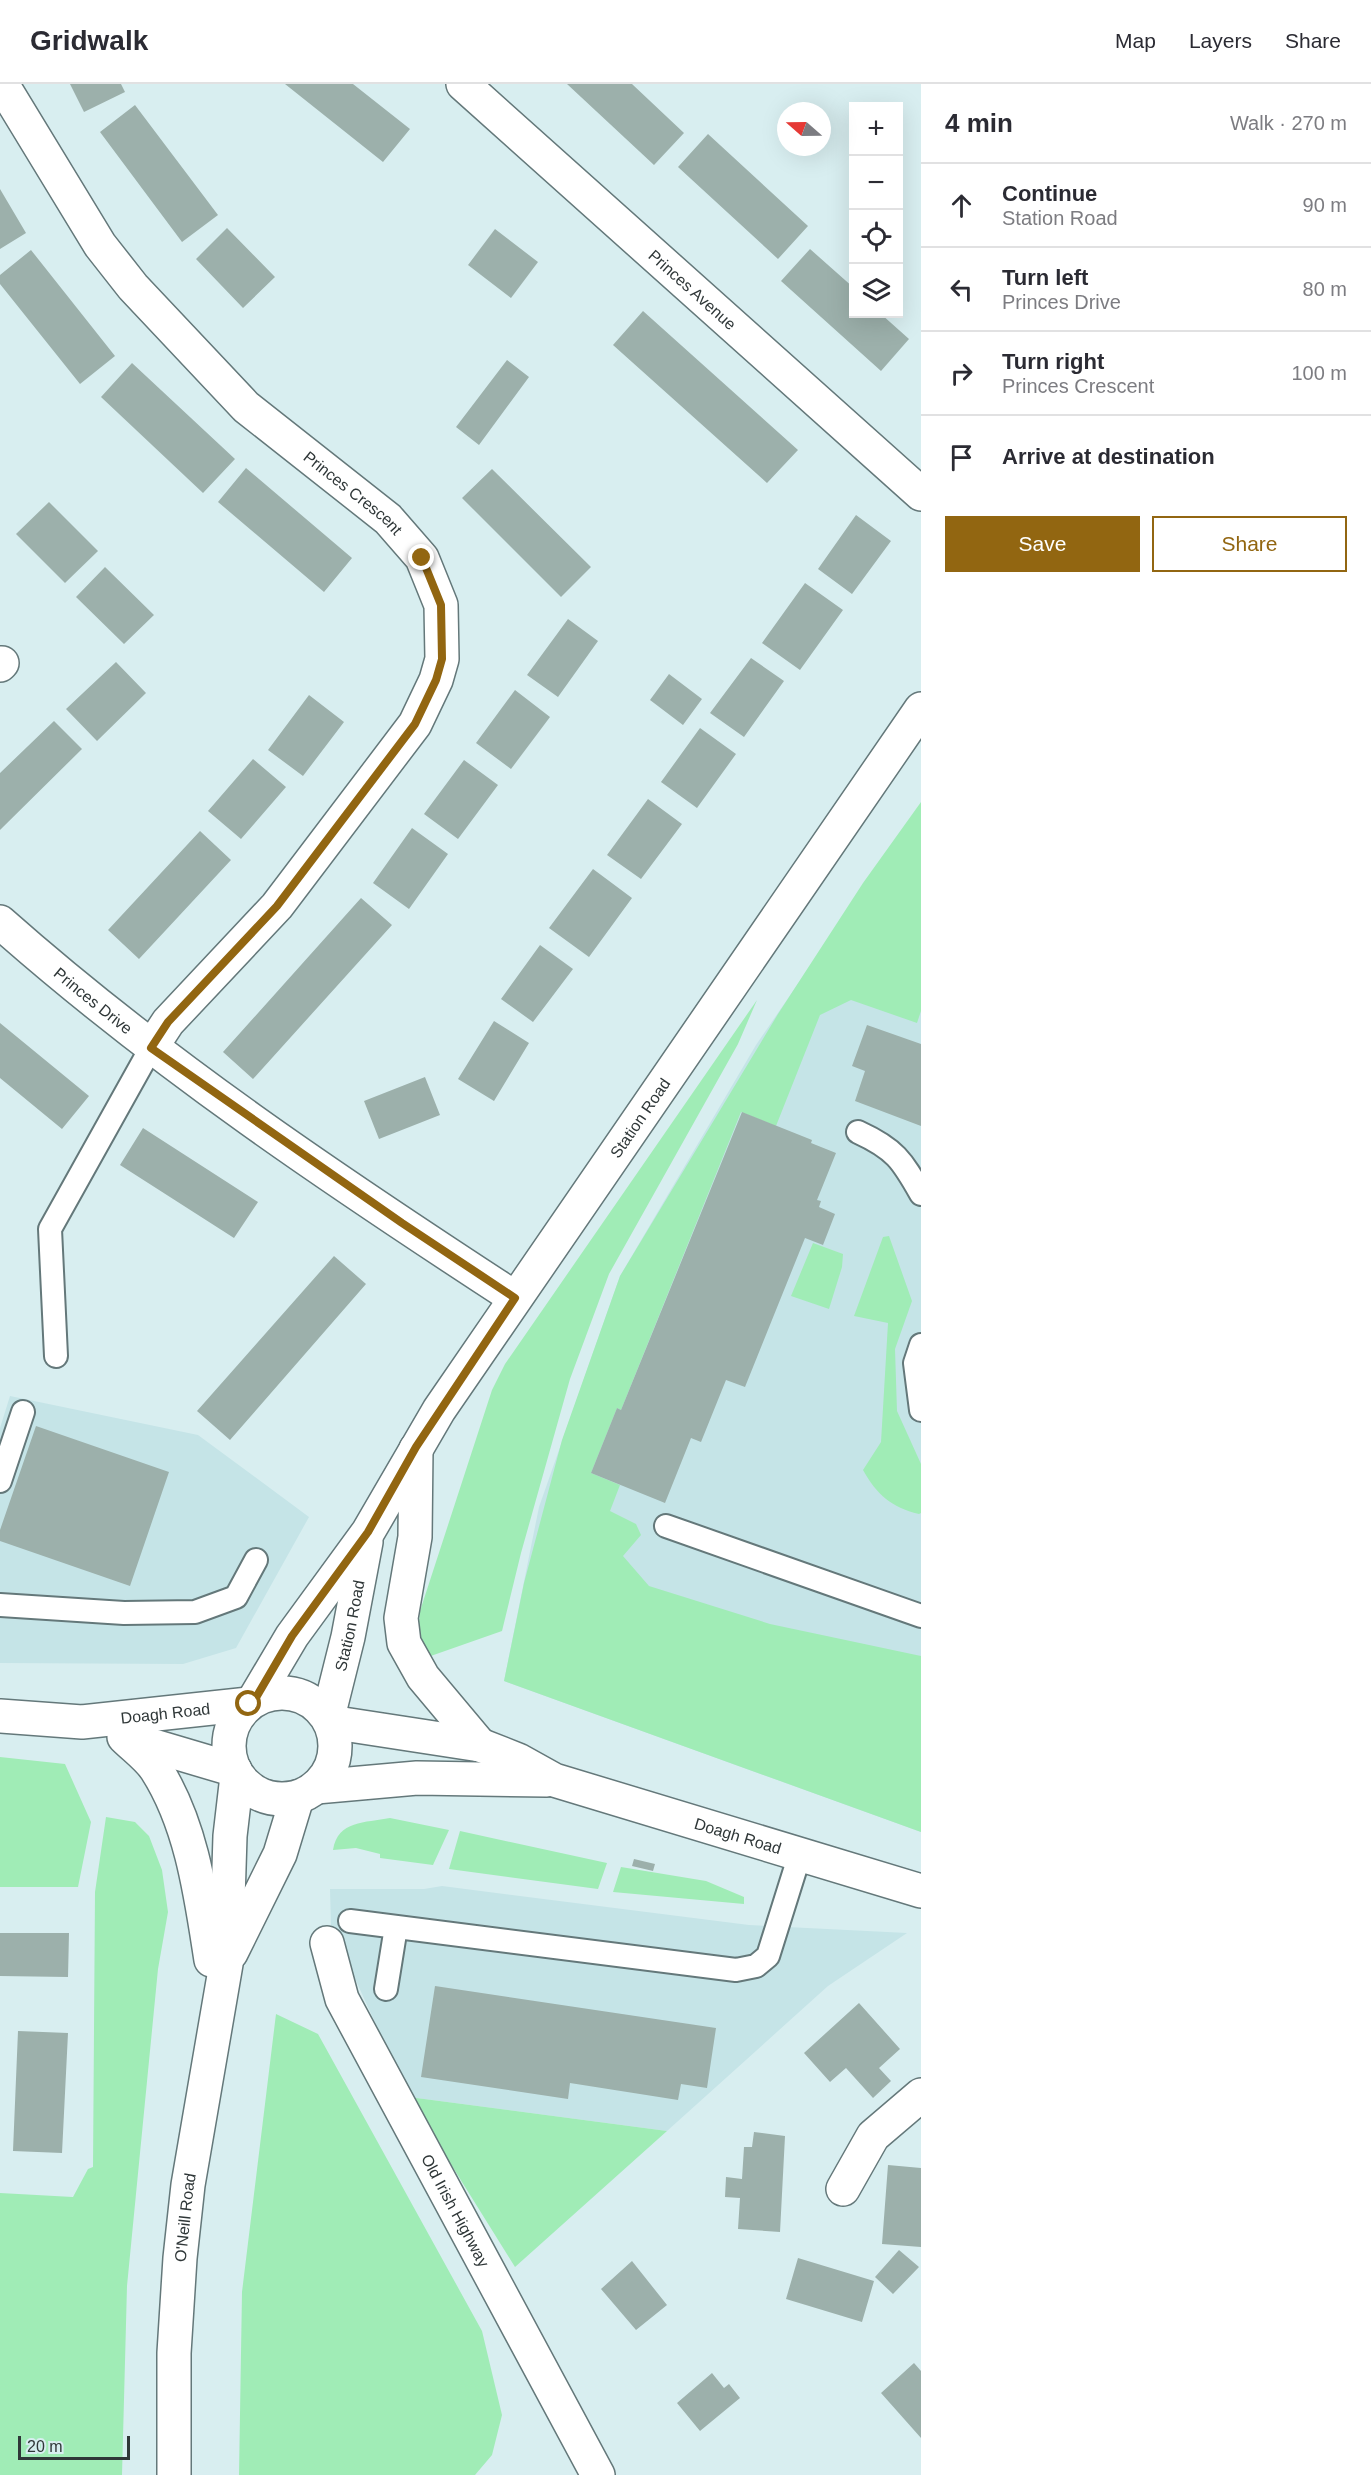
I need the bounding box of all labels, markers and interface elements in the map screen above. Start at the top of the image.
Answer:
text: Gridwalk [30,25,148,56]
text: Map [1115,29,1156,52]
text: Layers [1189,29,1252,52]
text: Share [1285,29,1341,52]
north arrow [777,102,831,156]
map controls [849,102,903,318]
button: + [849,102,903,156]
text: 4 min [945,108,1013,138]
text: Walk · 270 m [1230,112,1347,134]
button: − [849,156,903,210]
text: Continue [1002,181,1097,206]
icon: ahead [945,189,978,222]
text: 90 m [1303,194,1347,216]
text: Station Road [1002,207,1118,229]
button: locate [849,210,903,264]
street label: Princes Avenue [645,246,740,333]
button: layers [849,264,903,318]
text: Turn left [1002,265,1088,290]
icon: left [945,273,978,306]
text: 80 m [1303,278,1347,300]
text: Princes Drive [1002,291,1121,313]
text: Turn right [1002,349,1104,374]
icon: right [945,357,978,390]
text: 100 m [1291,362,1347,384]
text: Princes Crescent [1002,375,1154,397]
icon: arrive [945,441,978,474]
text: Arrive at destination [1002,444,1215,469]
street label: Princes Crescent [301,448,406,538]
button: Save [945,516,1140,572]
button: Share [1152,516,1347,572]
route end [408,544,434,570]
street label: Princes Drive [51,964,136,1037]
street label: Station Road [607,1075,673,1161]
street label: Station Road [331,1579,367,1673]
route start [235,1690,261,1716]
street label: Doagh Road [120,1700,211,1726]
street label: Doagh Road [692,1814,783,1857]
street label: Old Irish Highway [418,2151,493,2270]
street label: O'Neill Road [171,2172,198,2263]
scale bar [18,2433,130,2460]
text: 20 m [27,2438,63,2455]

